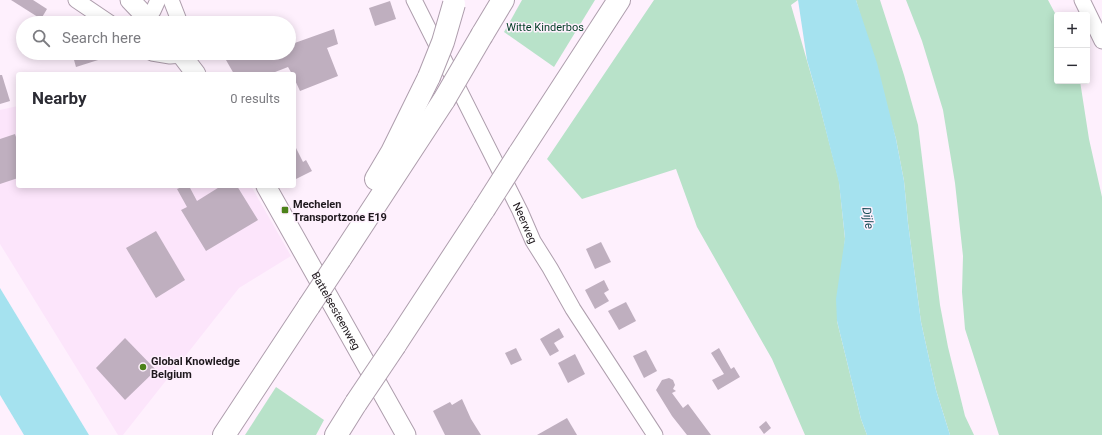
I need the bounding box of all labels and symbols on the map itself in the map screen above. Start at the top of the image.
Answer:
park label: Witte Kinderbos [506,21,584,34]
place label: Mechelen Transportzone E19 [293,198,387,224]
street label: Neerweg [510,200,539,246]
marker: Mechelen Transportzone E19 [280,205,290,215]
water label: Dijle [859,206,877,230]
street label: Battelsesteenweg [309,270,363,352]
place label: Global Knowledge Belgium [151,355,240,381]
marker: Global Knowledge Belgium [138,362,148,372]

